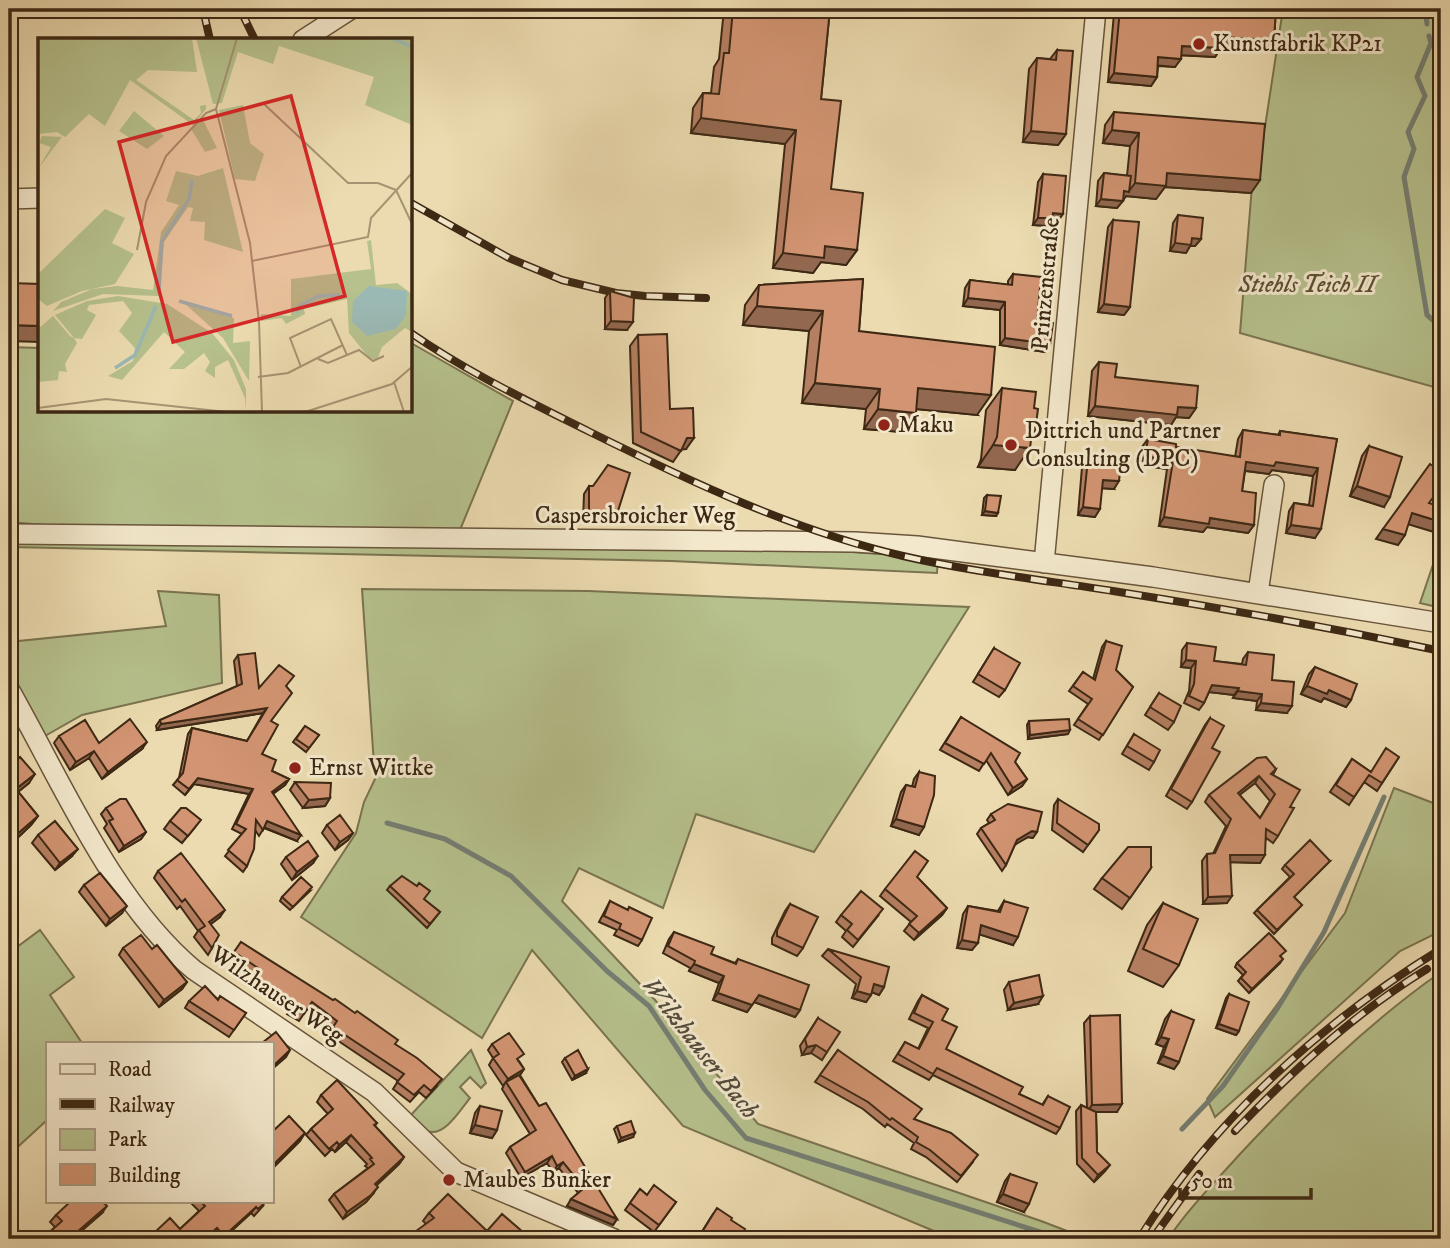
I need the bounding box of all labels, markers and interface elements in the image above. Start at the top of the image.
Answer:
place label: Kunstfabrik KP21 [1213,29,1382,59]
marker: Kunstfabrik KP21 [1191,36,1207,52]
inset map [38,38,413,413]
street label: Prinzenstraße [1025,216,1067,352]
park label: Stiehls Teich II [1237,270,1380,300]
place label: Maku [898,410,954,440]
place label: Dittrich und Partner Consulting (DPC) [1025,416,1221,474]
marker: Maku [876,417,892,433]
marker: Dittrich und Partner Consulting (DPC) [1003,437,1019,453]
street label: Caspersbroicher Weg [535,501,735,531]
place label: Ernst Wittke [309,753,433,783]
marker: Ernst Wittke [287,760,303,776]
street label: Wilzhauser Weg [204,939,350,1051]
water label: Wilzhauser Bach [634,970,766,1126]
legend [46,1042,273,1202]
text: Road [108,1057,152,1083]
text: Railway [108,1093,176,1119]
text: Park [108,1127,148,1153]
scale bar [1180,1157,1312,1201]
text: Building [108,1163,181,1189]
place label: Maubes Bunker [463,1165,611,1195]
text: 50 m [1191,1169,1233,1195]
marker: Maubes Bunker [441,1172,457,1188]

